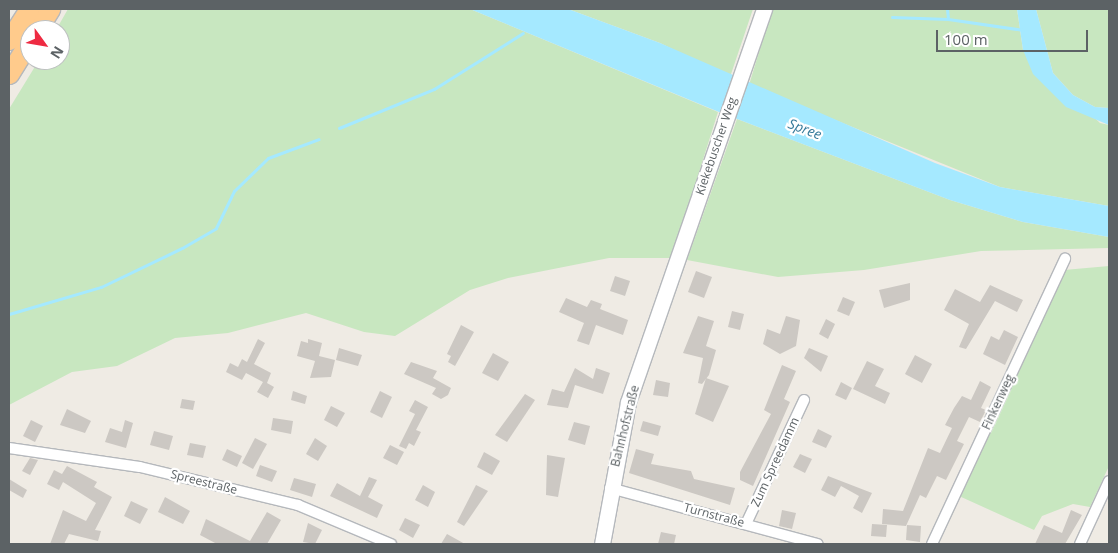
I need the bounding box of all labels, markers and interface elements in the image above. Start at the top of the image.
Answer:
north arrow [20,20,70,70]
scale bar [938,20,1090,52]
text: 100 m [944,29,988,49]
text: N [46,43,68,63]
street label: Kiekebuscher Weg [692,95,740,197]
water label: Spree [786,115,824,143]
street label: Finkenweg [979,372,1017,432]
street label: Bahnhofstraße [608,384,642,468]
street label: Zum Spreedamm [748,415,802,509]
street label: Spreestraße [169,467,239,497]
street label: Turnstraße [682,500,746,530]

